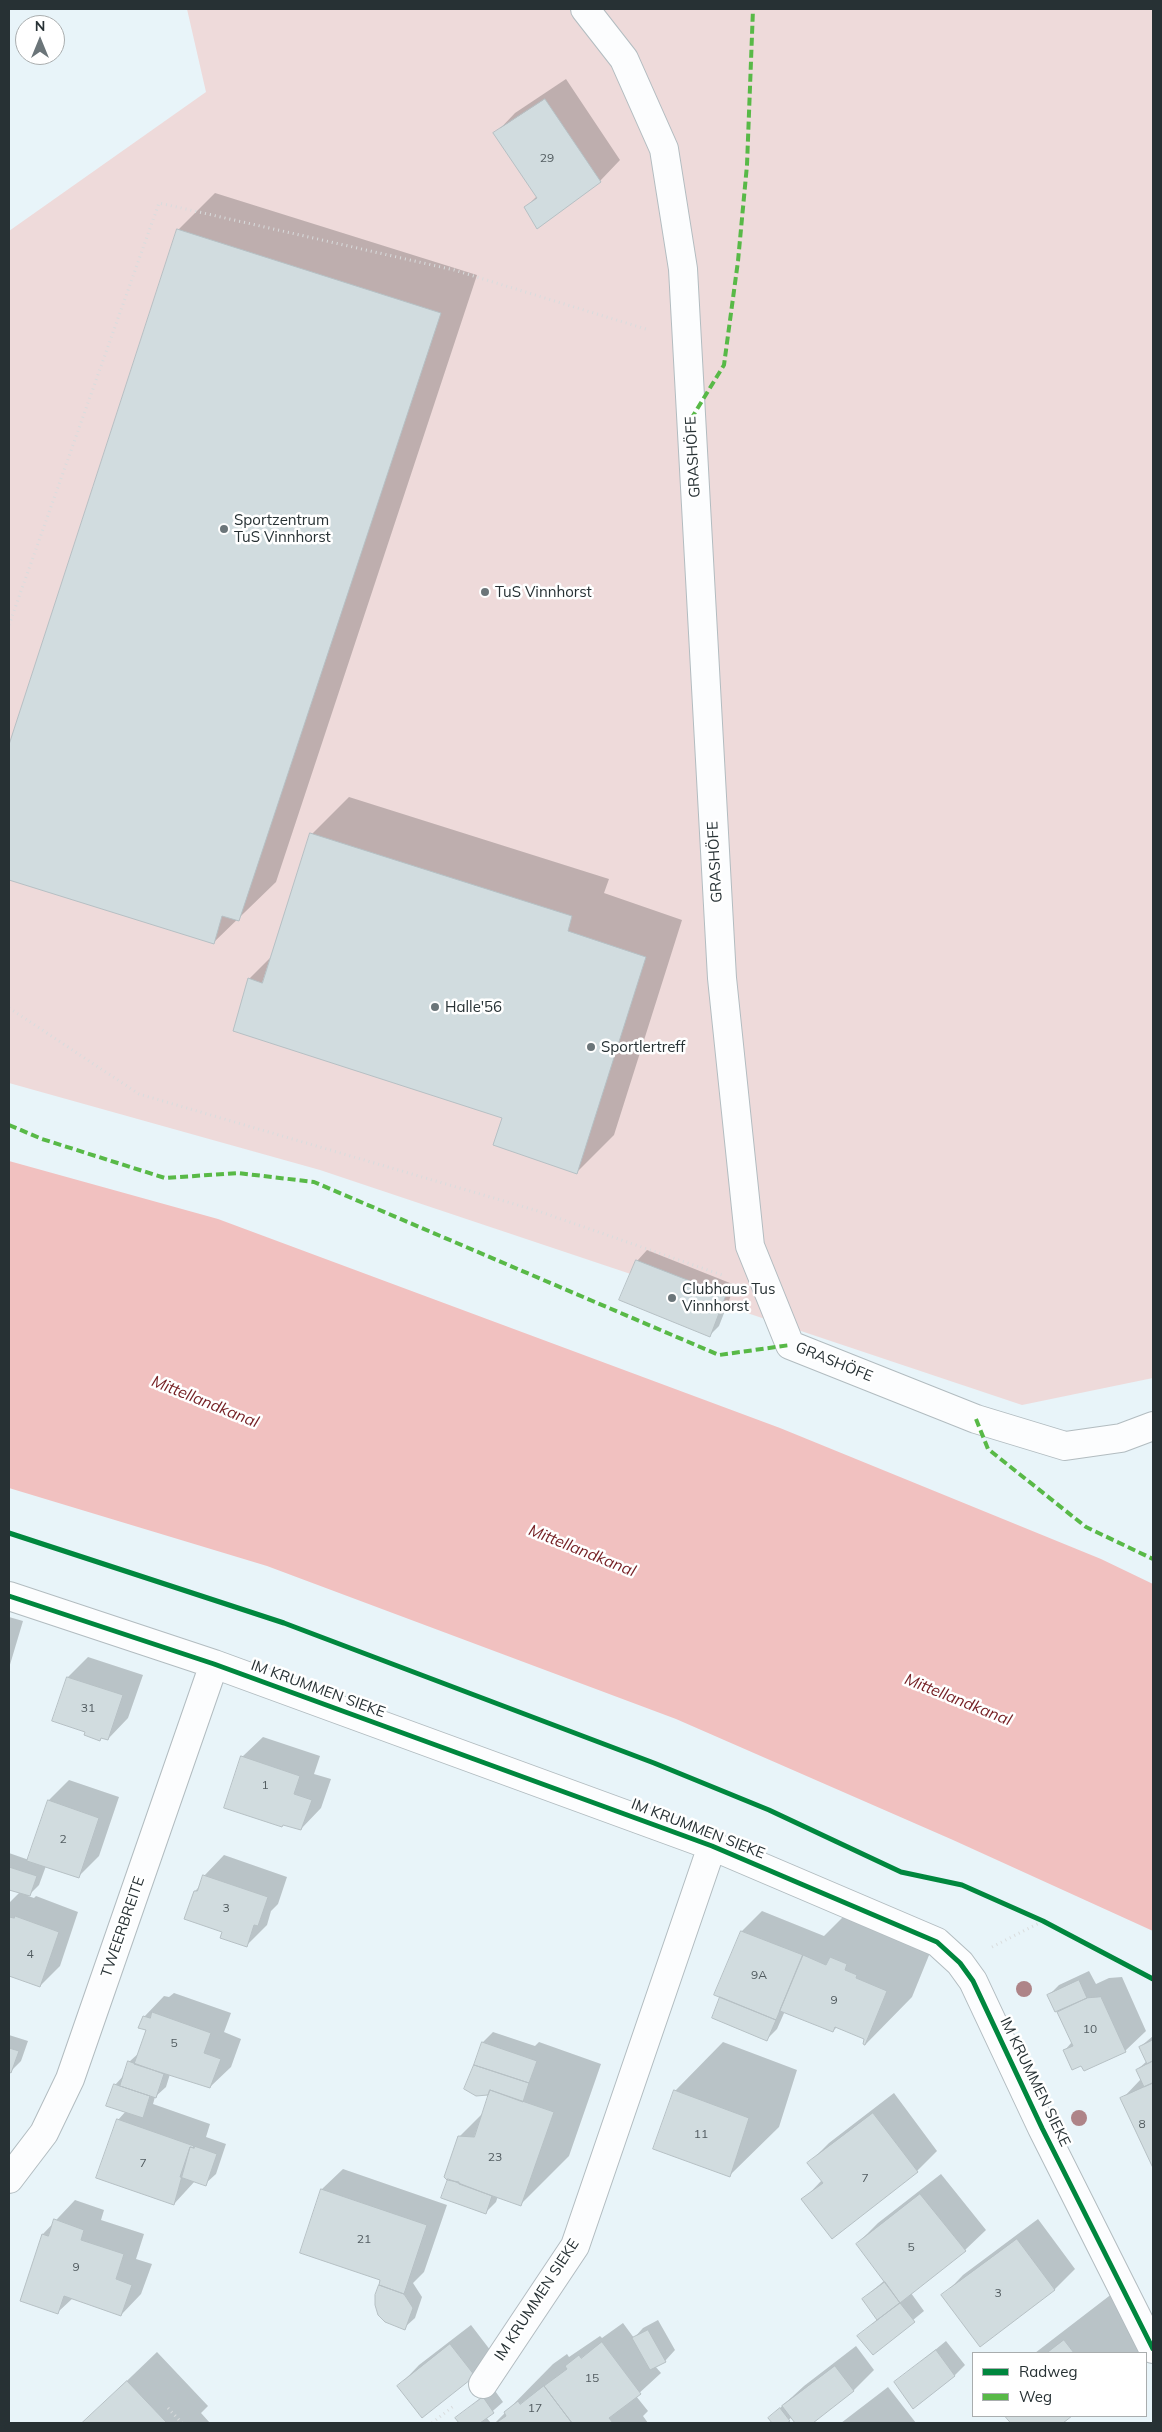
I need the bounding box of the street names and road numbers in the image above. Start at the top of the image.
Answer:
street label: GRASHÖFE [682,416,704,498]
street label: GRASHÖFE [704,821,726,903]
street label: GRASHÖFE [793,1338,875,1386]
street label: IM KRUMMEN SIEKE [248,1656,388,1722]
street label: IM KRUMMEN SIEKE [629,1795,767,1863]
street label: TWEERBREITE [97,1874,149,1980]
street label: IM KRUMMEN SIEKE [996,2014,1074,2150]
street label: IM KRUMMEN SIEKE [491,2236,583,2364]

